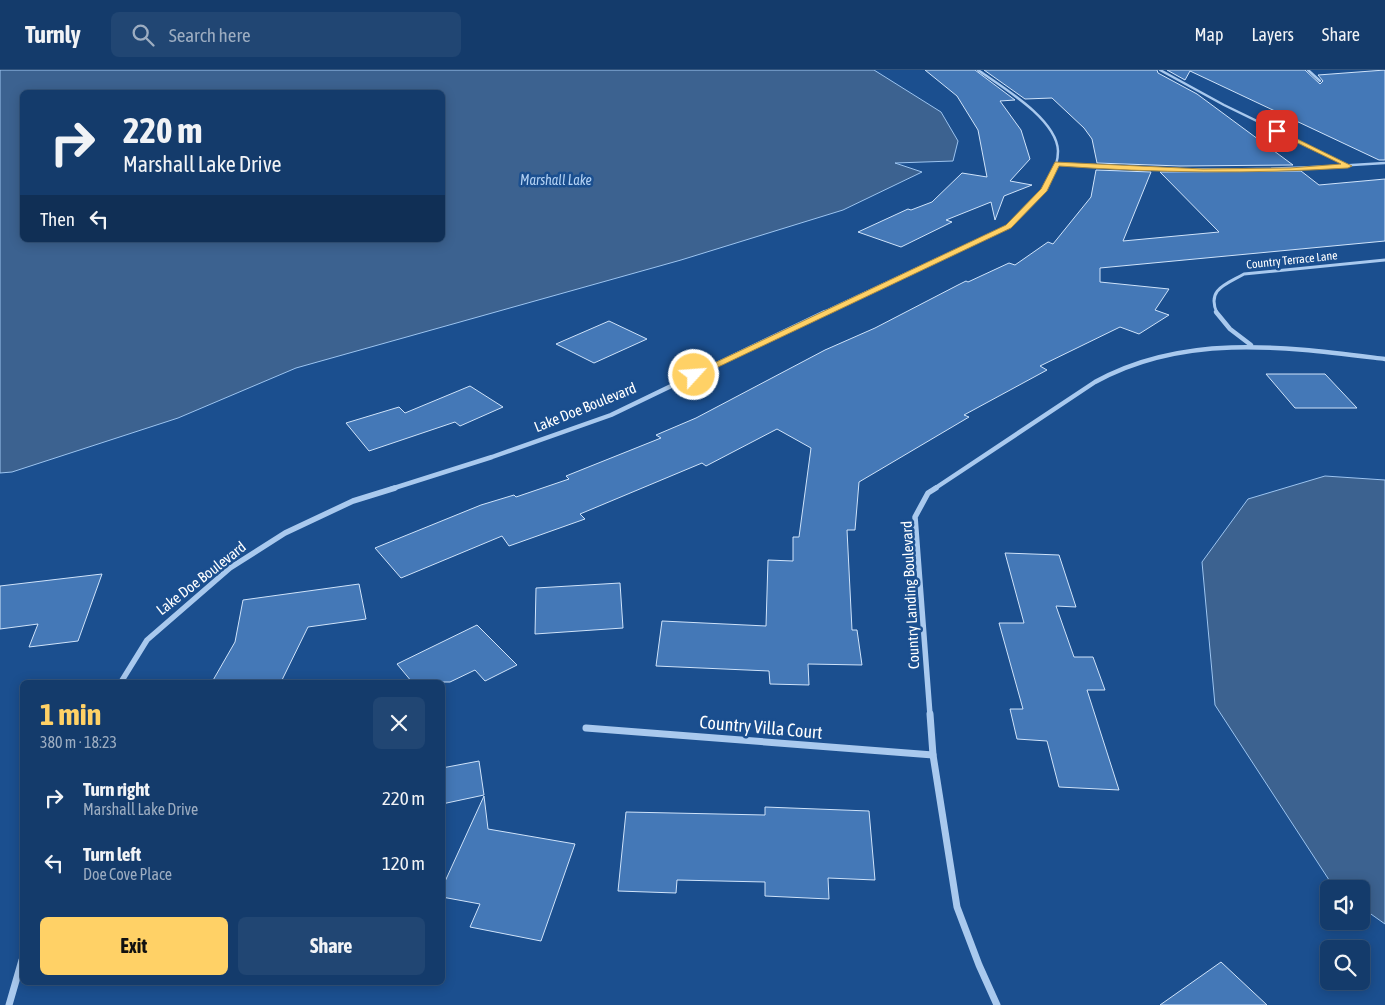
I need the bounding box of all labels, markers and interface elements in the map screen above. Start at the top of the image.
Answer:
search box [111,12,461,57]
text: Turnly [25,21,81,48]
icon: search [129,21,157,49]
text: Search here [169,24,251,46]
text: Map [1194,24,1223,45]
text: Layers [1251,24,1294,45]
text: Share [1322,24,1360,45]
icon: right [40,110,105,175]
text: 220 m [123,110,202,150]
pin [1256,110,1298,152]
icon: arrive [1263,117,1291,145]
text: Marshall Lake Drive [123,151,282,177]
water label: Marshall Lake [520,172,592,188]
icon: left [85,205,113,233]
text: Then [40,208,75,230]
street label: Country Terrace Lane [1246,248,1338,272]
position arrow [667,348,719,400]
street label: Lake Doe Boulevard [531,379,639,435]
street label: Country Landing Boulevard [898,521,922,669]
street label: Lake Doe Boulevard [153,538,249,618]
text: 1 min [40,697,101,731]
button: close [373,697,425,749]
street label: Country Villa Court [699,711,823,743]
text: 380 m · 18:23 [40,733,117,751]
text: Turn right [83,778,150,800]
icon: right [40,784,68,812]
text: 220 m [382,787,425,809]
text: Marshall Lake Drive [83,800,198,818]
text: Turn left [83,843,141,865]
icon: left [40,849,68,877]
text: 120 m [382,852,425,874]
text: Doe Cove Place [83,865,172,883]
map controls [1320,880,1370,990]
button: sound [1320,880,1370,930]
button: Exit [40,917,228,975]
button: Share [238,917,425,975]
button: search [1320,940,1370,990]

